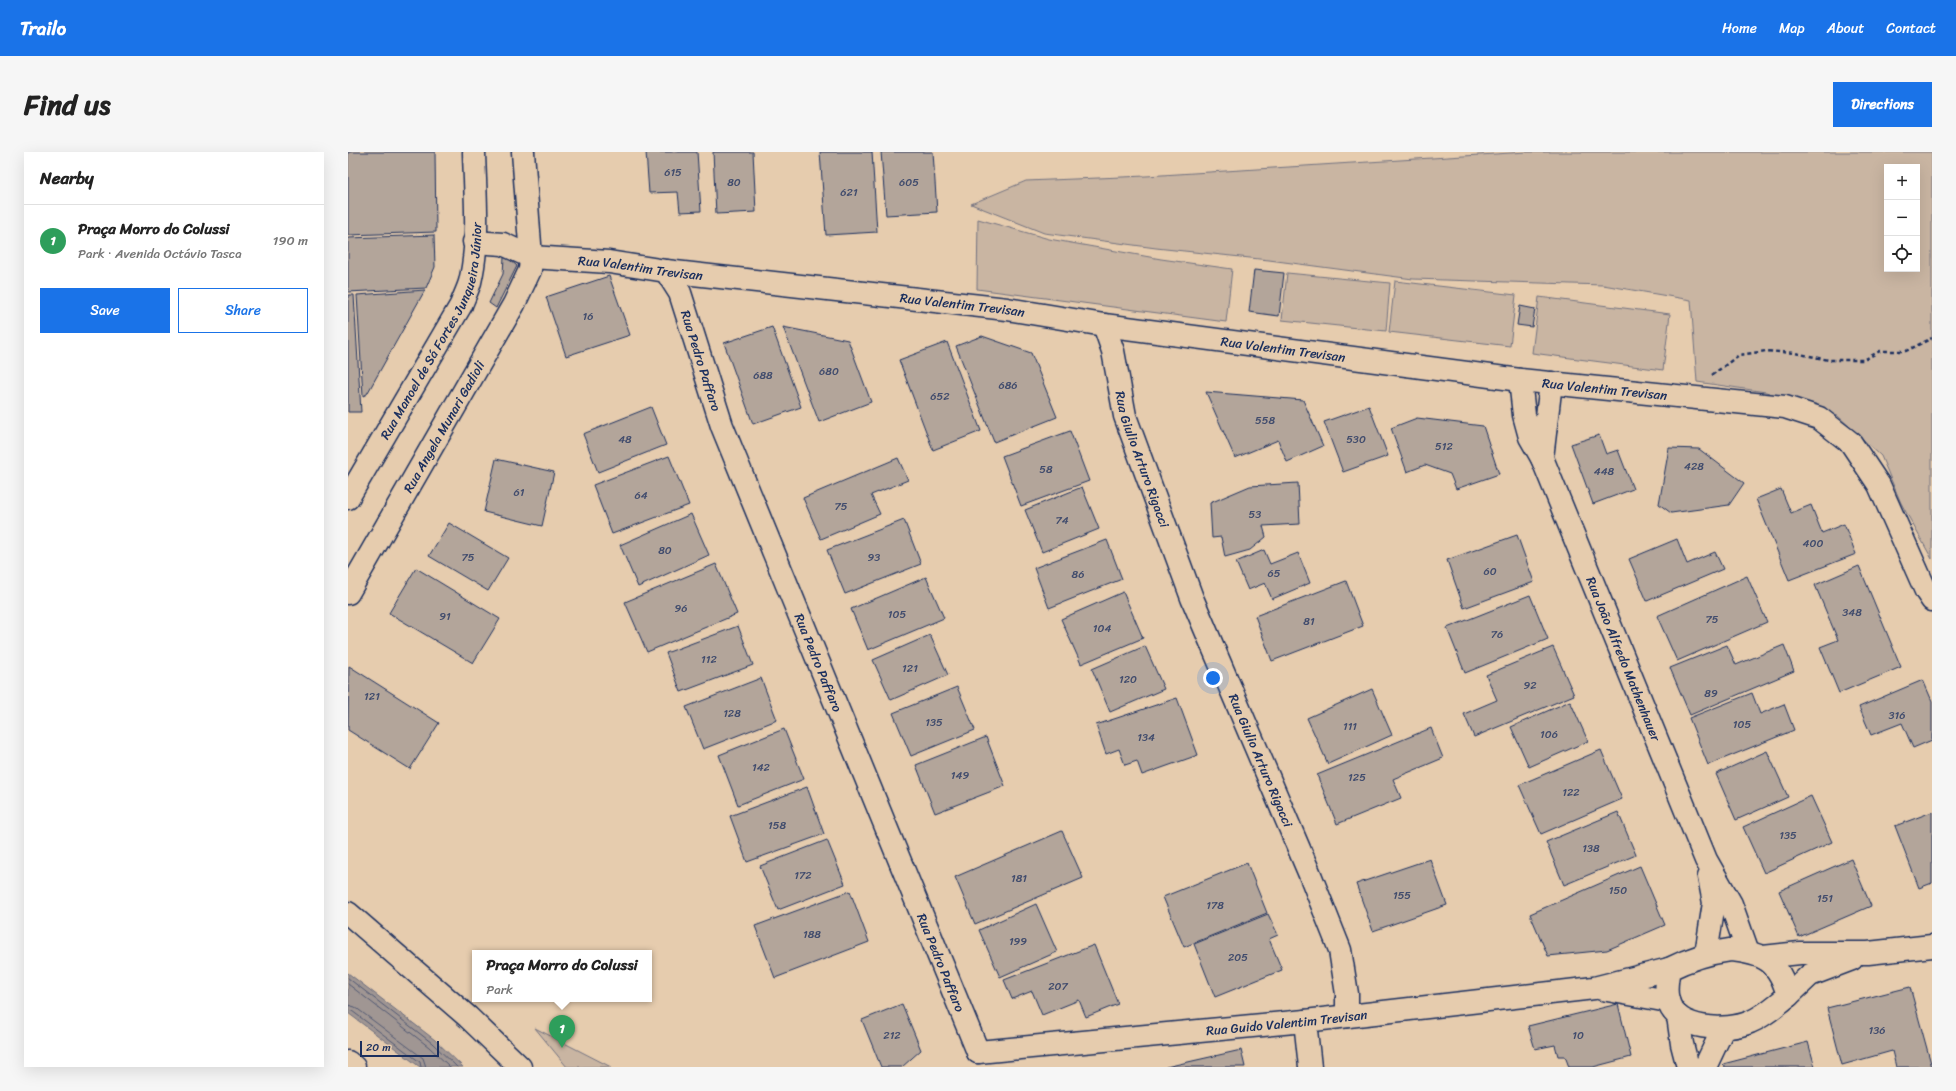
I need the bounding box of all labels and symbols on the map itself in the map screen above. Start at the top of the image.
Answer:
house number: 615 [664,163,682,182]
house number: 80 [727,173,741,192]
house number: 605 [899,173,919,192]
house number: 621 [840,183,858,202]
street label: Rua Manoel de Sá Fortes Junqueira Júnior [374,221,488,444]
street label: Rua Valentim Trevisan [577,249,704,287]
street label: Rua Valentim Trevisan [899,286,1026,324]
house number: 16 [583,307,593,326]
street label: Rua Pedro Paffaro [674,307,728,415]
street label: Rua Valentim Trevisan [1219,330,1347,369]
street label: Rua Angela Munari Gadioli [397,356,491,497]
house number: 680 [819,362,839,381]
house number: 688 [753,366,773,385]
street label: Rua Valentim Trevisan [1541,371,1668,407]
house number: 686 [998,376,1018,395]
house number: 652 [930,387,950,406]
street label: Rua Giulio Arturo Rigacci [1109,389,1176,531]
house number: 558 [1255,411,1275,430]
house number: 48 [618,430,632,449]
house number: 530 [1346,430,1366,449]
house number: 512 [1435,437,1454,456]
house number: 428 [1684,457,1704,476]
house number: 58 [1039,460,1053,479]
house number: 448 [1594,462,1615,481]
house number: 61 [514,483,525,502]
house number: 64 [634,486,648,505]
house number: 75 [834,497,848,516]
house number: 53 [1249,505,1261,524]
house number: 74 [1055,511,1069,530]
house number: 400 [1803,534,1823,553]
house number: 80 [658,541,672,560]
house number: 75 [461,548,475,567]
house number: 93 [868,548,880,567]
house number: 60 [1483,562,1497,581]
house number: 65 [1268,564,1281,583]
house number: 86 [1072,565,1084,584]
street label: Rua João Alfredo Mathenhauer [1579,573,1668,745]
house number: 96 [674,599,688,618]
house number: 348 [1842,603,1862,622]
house number: 105 [888,605,906,624]
house number: 91 [439,607,451,626]
street label: Rua Pedro Paffaro [788,610,849,716]
house number: 75 [1705,610,1719,629]
house number: 81 [1303,612,1315,631]
house number: 104 [1093,619,1111,638]
house number: 76 [1491,625,1503,644]
house number: 112 [701,650,718,669]
house number: 121 [902,659,918,678]
your location [1203,668,1223,688]
house number: 120 [1119,670,1137,689]
house number: 92 [1523,676,1537,695]
house number: 89 [1704,684,1718,703]
house number: 121 [364,687,380,706]
street label: Rua Giulio Arturo Rigacci [1222,690,1300,831]
house number: 128 [723,704,741,723]
house number: 316 [1888,706,1906,725]
house number: 135 [925,713,943,732]
house number: 105 [1733,715,1751,734]
house number: 111 [1343,717,1357,736]
house number: 106 [1540,725,1558,744]
house number: 134 [1137,728,1155,747]
house number: 142 [752,758,771,777]
house number: 149 [951,766,969,785]
house number: 125 [1348,768,1366,787]
house number: 122 [1562,783,1580,802]
house number: 158 [768,816,786,835]
house number: 135 [1779,826,1797,845]
house number: 138 [1582,839,1600,858]
house number: 172 [794,866,812,885]
house number: 181 [1011,869,1027,888]
house number: 150 [1609,881,1627,900]
house number: 155 [1393,886,1411,905]
house number: 151 [1817,889,1833,908]
house number: 178 [1206,896,1224,915]
street label: Rua Pedro Paffaro [910,910,972,1016]
house number: 188 [803,925,821,944]
house number: 199 [1009,932,1027,951]
house number: 205 [1228,948,1248,967]
house number: 207 [1048,977,1069,996]
street label: Rua Guido Valentim Trevisan [1205,1003,1368,1042]
pin: 1 [549,1015,575,1048]
house number: 136 [1868,1021,1886,1040]
house number: 212 [883,1026,901,1045]
house number: 10 [1572,1026,1584,1045]
scale bar [360,1039,439,1058]

